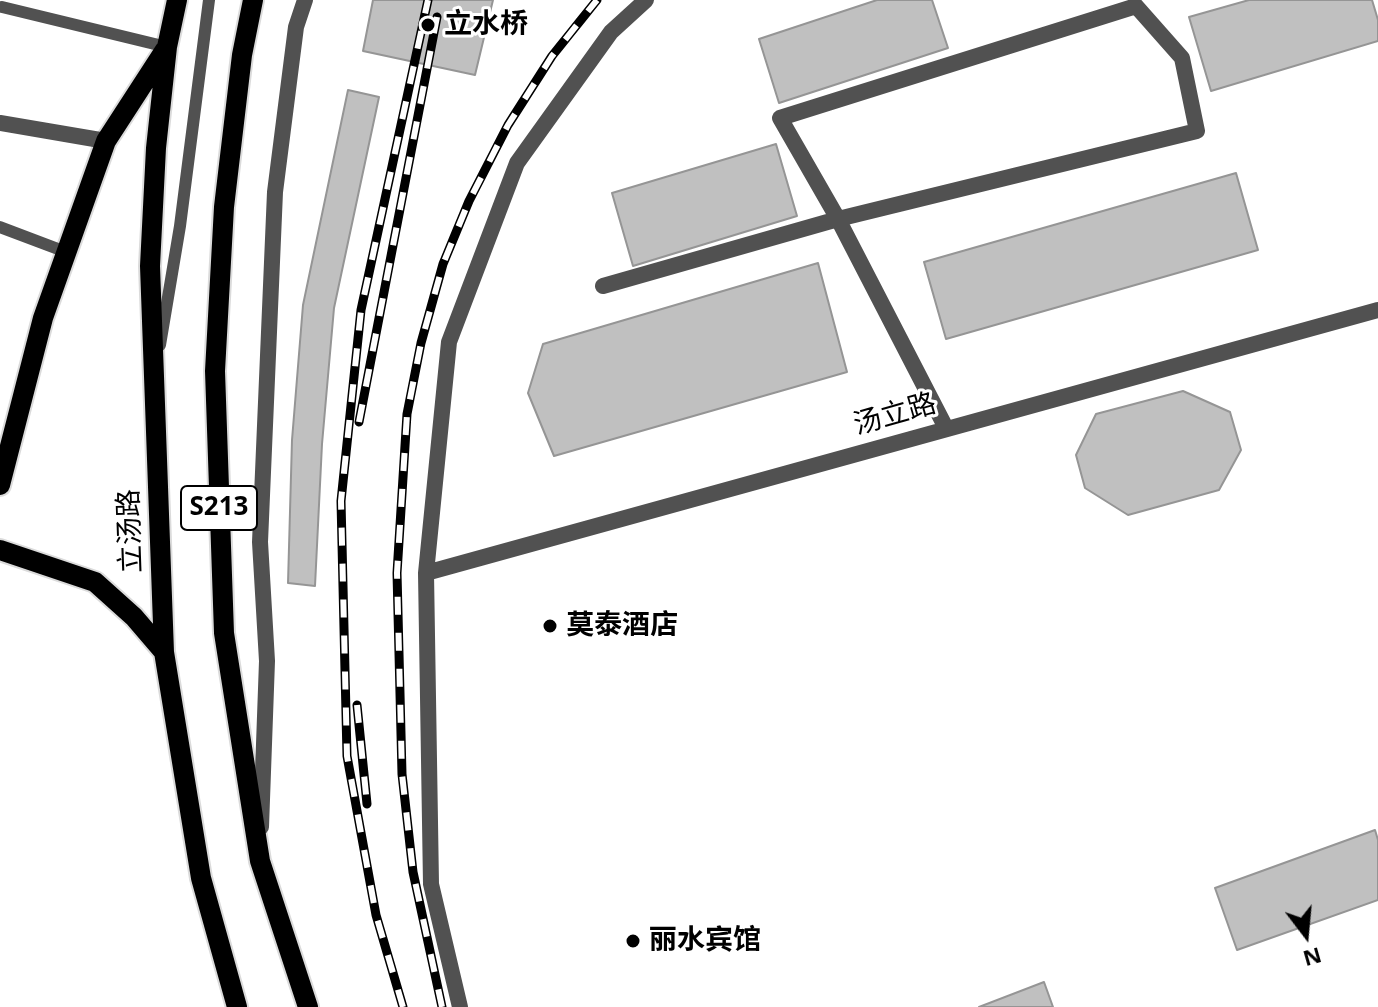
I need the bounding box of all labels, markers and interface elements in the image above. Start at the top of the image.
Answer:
place label: 立水桥 [444,8,528,42]
marker: 立水桥 [419,16,437,34]
street label: 汤立路 [850,387,940,443]
road number: S213 [181,486,257,530]
street label: 立汤路 [113,488,149,574]
place label: 莫泰酒店 [566,609,678,643]
marker: 莫泰酒店 [541,617,559,635]
north arrow [1266,895,1346,975]
place label: 丽水宾馆 [649,924,761,958]
marker: 丽水宾馆 [624,932,642,950]
text: N [1300,941,1325,975]

